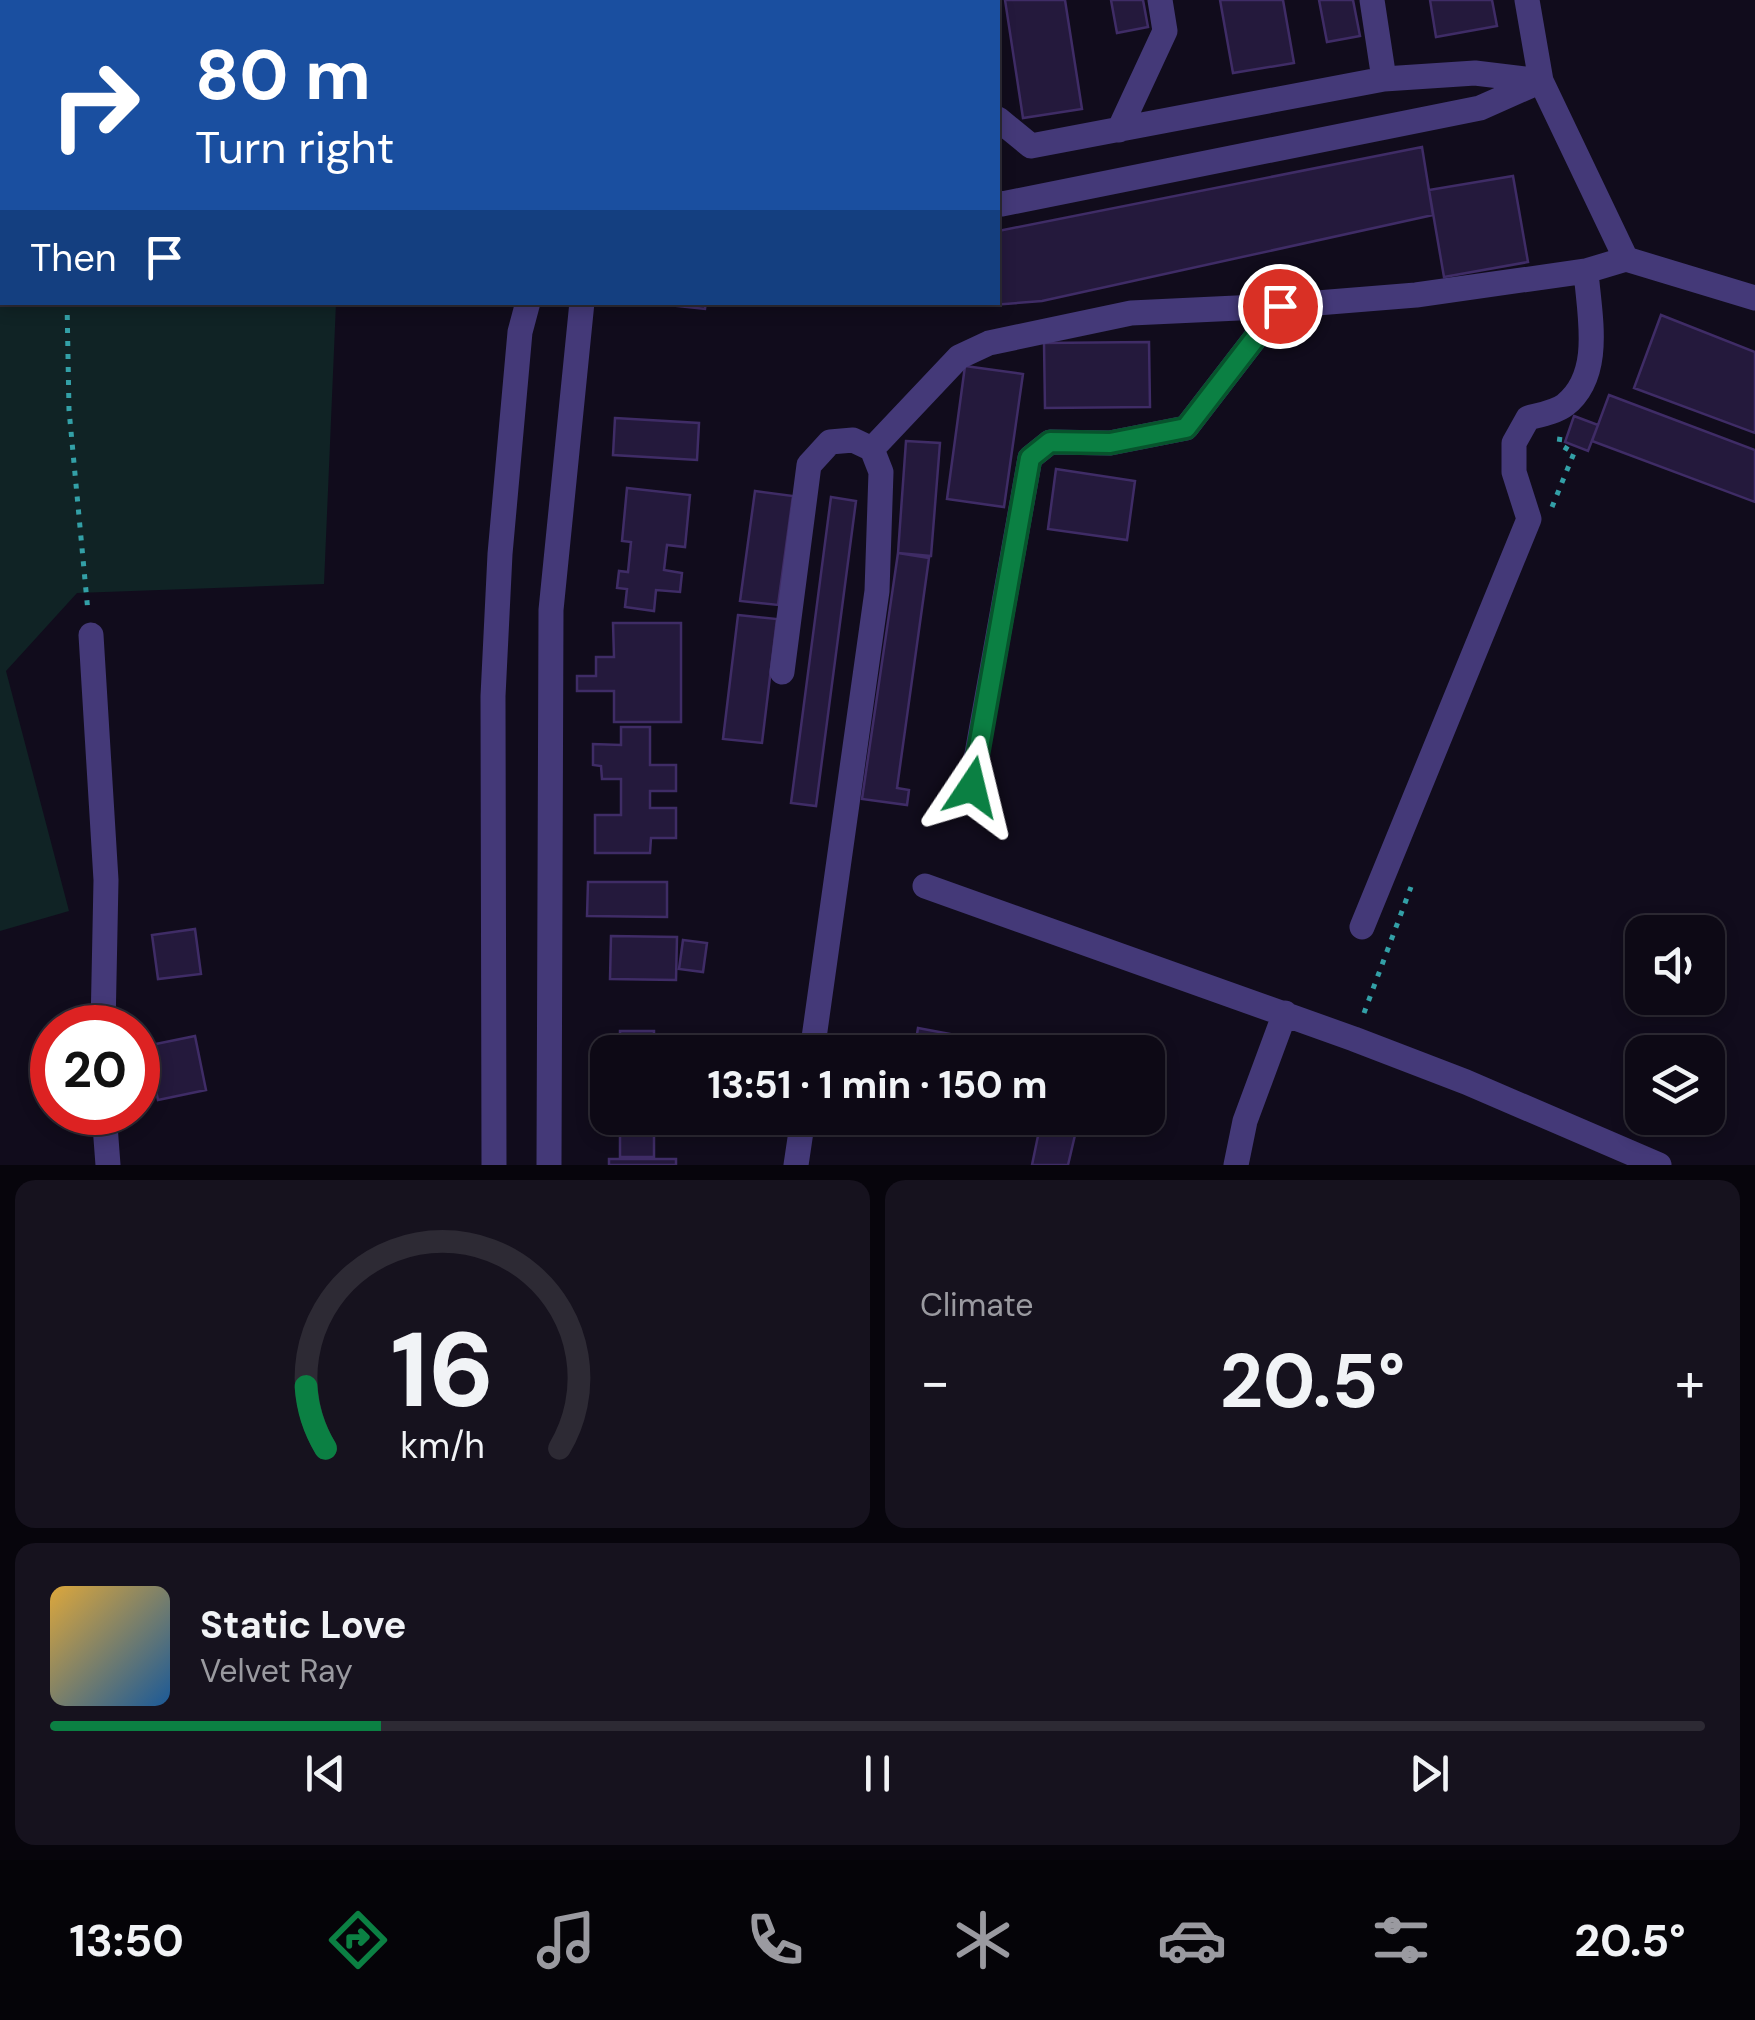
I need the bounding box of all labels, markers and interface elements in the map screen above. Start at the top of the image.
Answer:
text: 80 m [195,30,371,121]
icon: right [30,40,160,170]
text: Turn right [195,118,394,177]
icon: arrive [137,230,192,285]
text: Then [30,233,117,283]
pin [1238,264,1323,349]
icon: arrive [1253,279,1308,334]
position arrow [920,735,1024,839]
map controls [1625,915,1725,1135]
button: sound [1625,915,1725,1015]
speed limit sign: 20 [30,1005,160,1135]
button: layers [1625,1035,1725,1135]
text: 13:51 · 1 min · 150 m [707,1060,1048,1110]
text: Climate [920,1284,1034,1326]
text: 16 [391,1303,494,1438]
text: 20.5° [1220,1333,1405,1430]
text: − [920,1346,950,1418]
text: + [1675,1346,1705,1418]
text: km/h [400,1423,485,1469]
text: Static Love [200,1600,406,1650]
text: Velvet Ray [200,1650,353,1692]
icon: previous [298,1746,353,1801]
icon: pause [850,1746,905,1801]
icon: next [1402,1746,1457,1801]
icon: directions [323,1905,393,1975]
icon: music [531,1905,601,1975]
icon: phone [740,1905,810,1975]
icon: climate [948,1905,1018,1975]
icon: car [1157,1905,1227,1975]
icon: filters [1366,1905,1436,1975]
text: 13:50 [69,1911,184,1970]
text: 20.5° [1574,1911,1686,1970]

